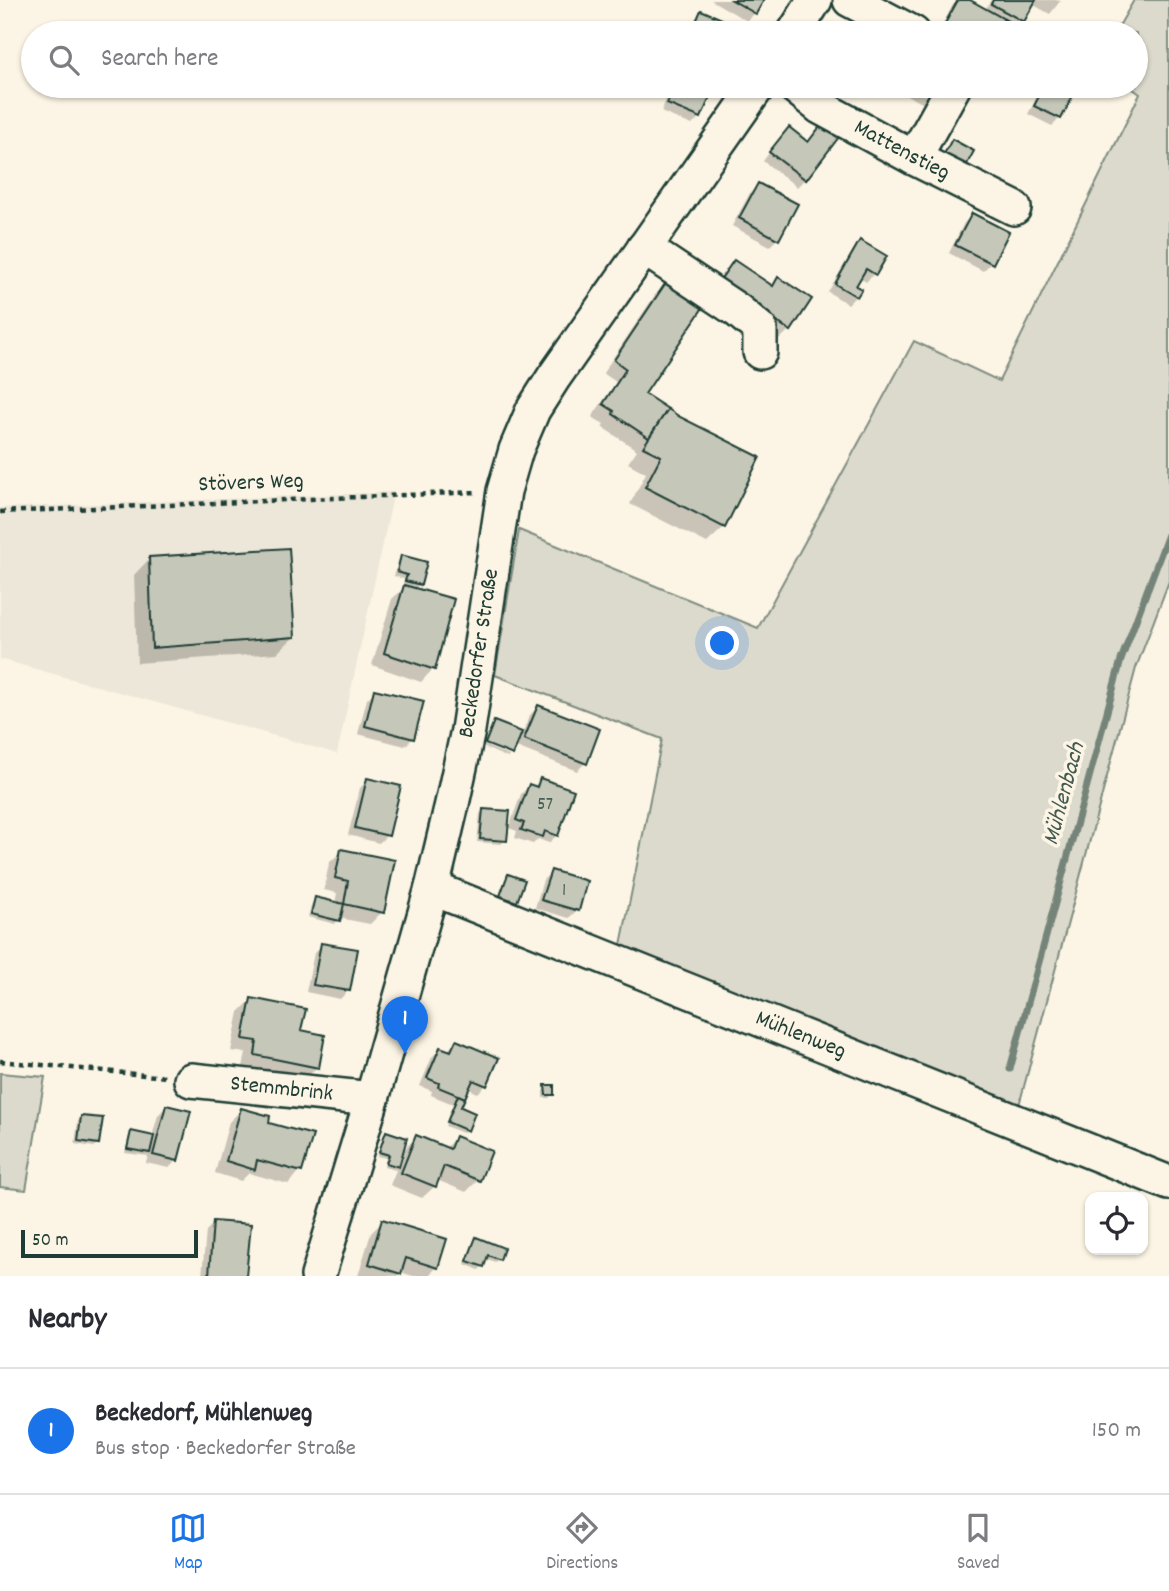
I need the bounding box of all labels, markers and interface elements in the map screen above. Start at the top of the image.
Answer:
search box [21,21,1148,98]
icon: search [45,41,83,79]
text: Search here [101,41,219,78]
street label: Mattenstieg [848,112,955,190]
street label: Stövers Weg [198,466,304,502]
street label: Beckedorfer Straße [450,567,509,741]
your location [705,626,739,660]
water label: Mühlenbach [1035,738,1095,849]
house number: 57 [537,792,553,819]
house number: 1 [562,878,566,905]
pin: 1 [382,996,428,1054]
street label: Mühlenweg [750,1003,851,1069]
street label: Stemmbrink [228,1068,335,1111]
map controls [1085,1192,1148,1255]
button: locate [1085,1192,1148,1255]
scale bar [21,1227,198,1259]
text: 50 m [32,1228,69,1255]
text: Nearby [28,1300,106,1343]
text: Beckedorf, Mühlenweg [95,1396,312,1433]
text: 1 [48,1415,54,1448]
text: 150 m [1092,1415,1141,1448]
text: Bus stop · Beckedorfer Straße [95,1433,356,1466]
tab: Map [169,1509,207,1578]
tab: Directions [546,1509,618,1578]
tab: Saved [957,1509,1000,1578]

